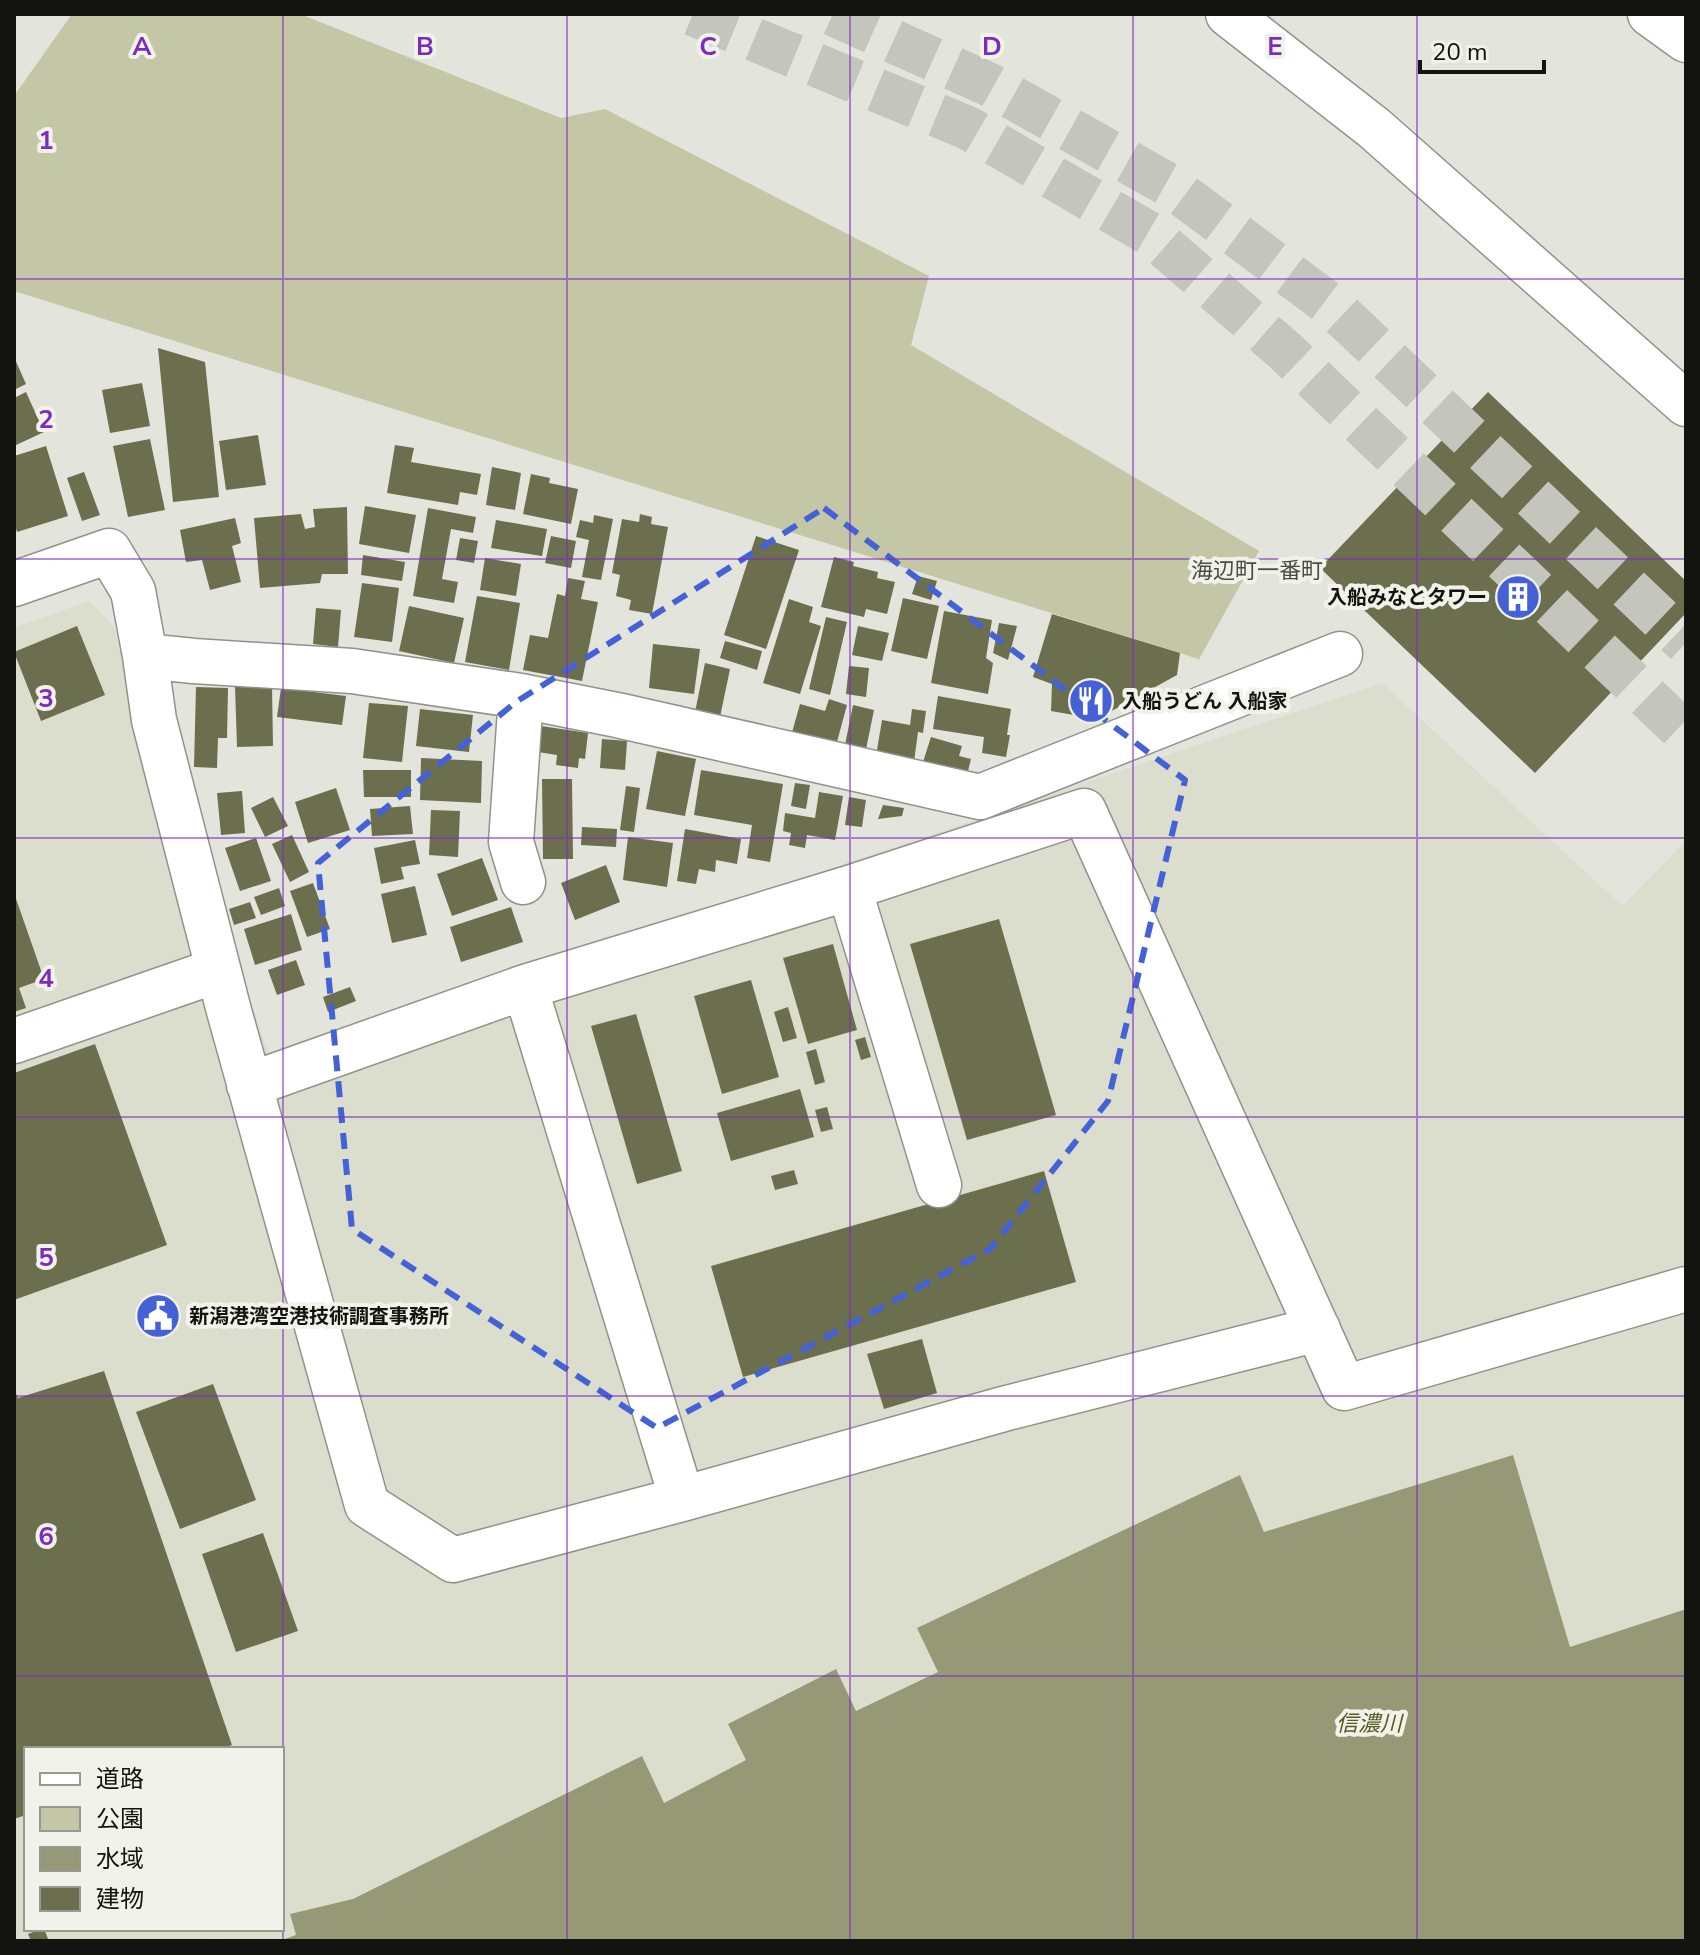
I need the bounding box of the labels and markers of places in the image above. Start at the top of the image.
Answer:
building icon: 入船みなとタワー [1494,573,1542,621]
place label: 入船みなとタワー [1327,584,1487,611]
restaurant icon: 入船うどん 入船家 [1067,677,1115,725]
place label: 入船うどん 入船家 [1122,688,1287,715]
public building icon: 新潟港湾空港技術調査事務所 [134,1292,182,1340]
place label: 新潟港湾空港技術調査事務所 [189,1303,449,1330]

